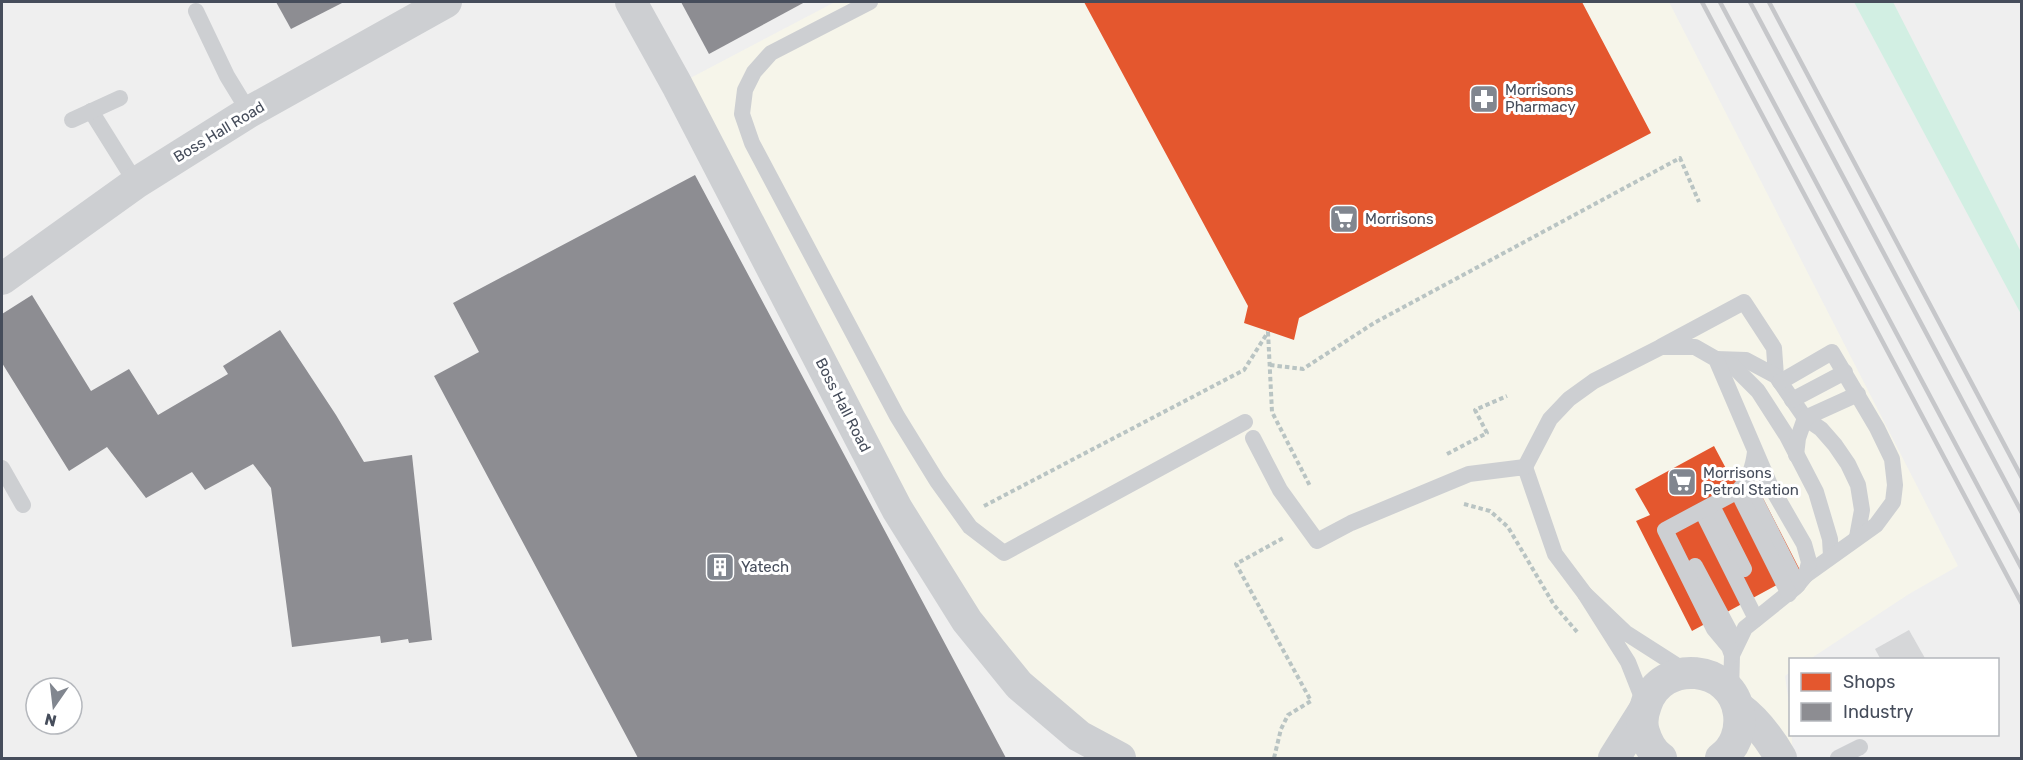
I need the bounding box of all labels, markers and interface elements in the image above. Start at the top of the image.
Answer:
place label: Morrisons Pharmacy [1505,81,1576,116]
pharmacy icon: Morrisons Pharmacy [1468,83,1500,115]
street label: Boss Hall Road [170,98,268,166]
supermarket icon: Morrisons [1328,203,1360,235]
place label: Morrisons [1365,210,1434,228]
street label: Boss Hall Road [812,355,874,455]
place label: Morrisons Petrol Station [1703,464,1799,499]
supermarket icon: Morrisons Petrol Station [1666,466,1698,498]
building icon: Yatech [704,551,736,583]
place label: Yatech [741,558,789,576]
legend [1789,658,1999,736]
text: Shops [1843,671,1895,693]
north arrow [24,676,84,736]
text: Industry [1843,701,1913,723]
text: N [43,709,58,731]

